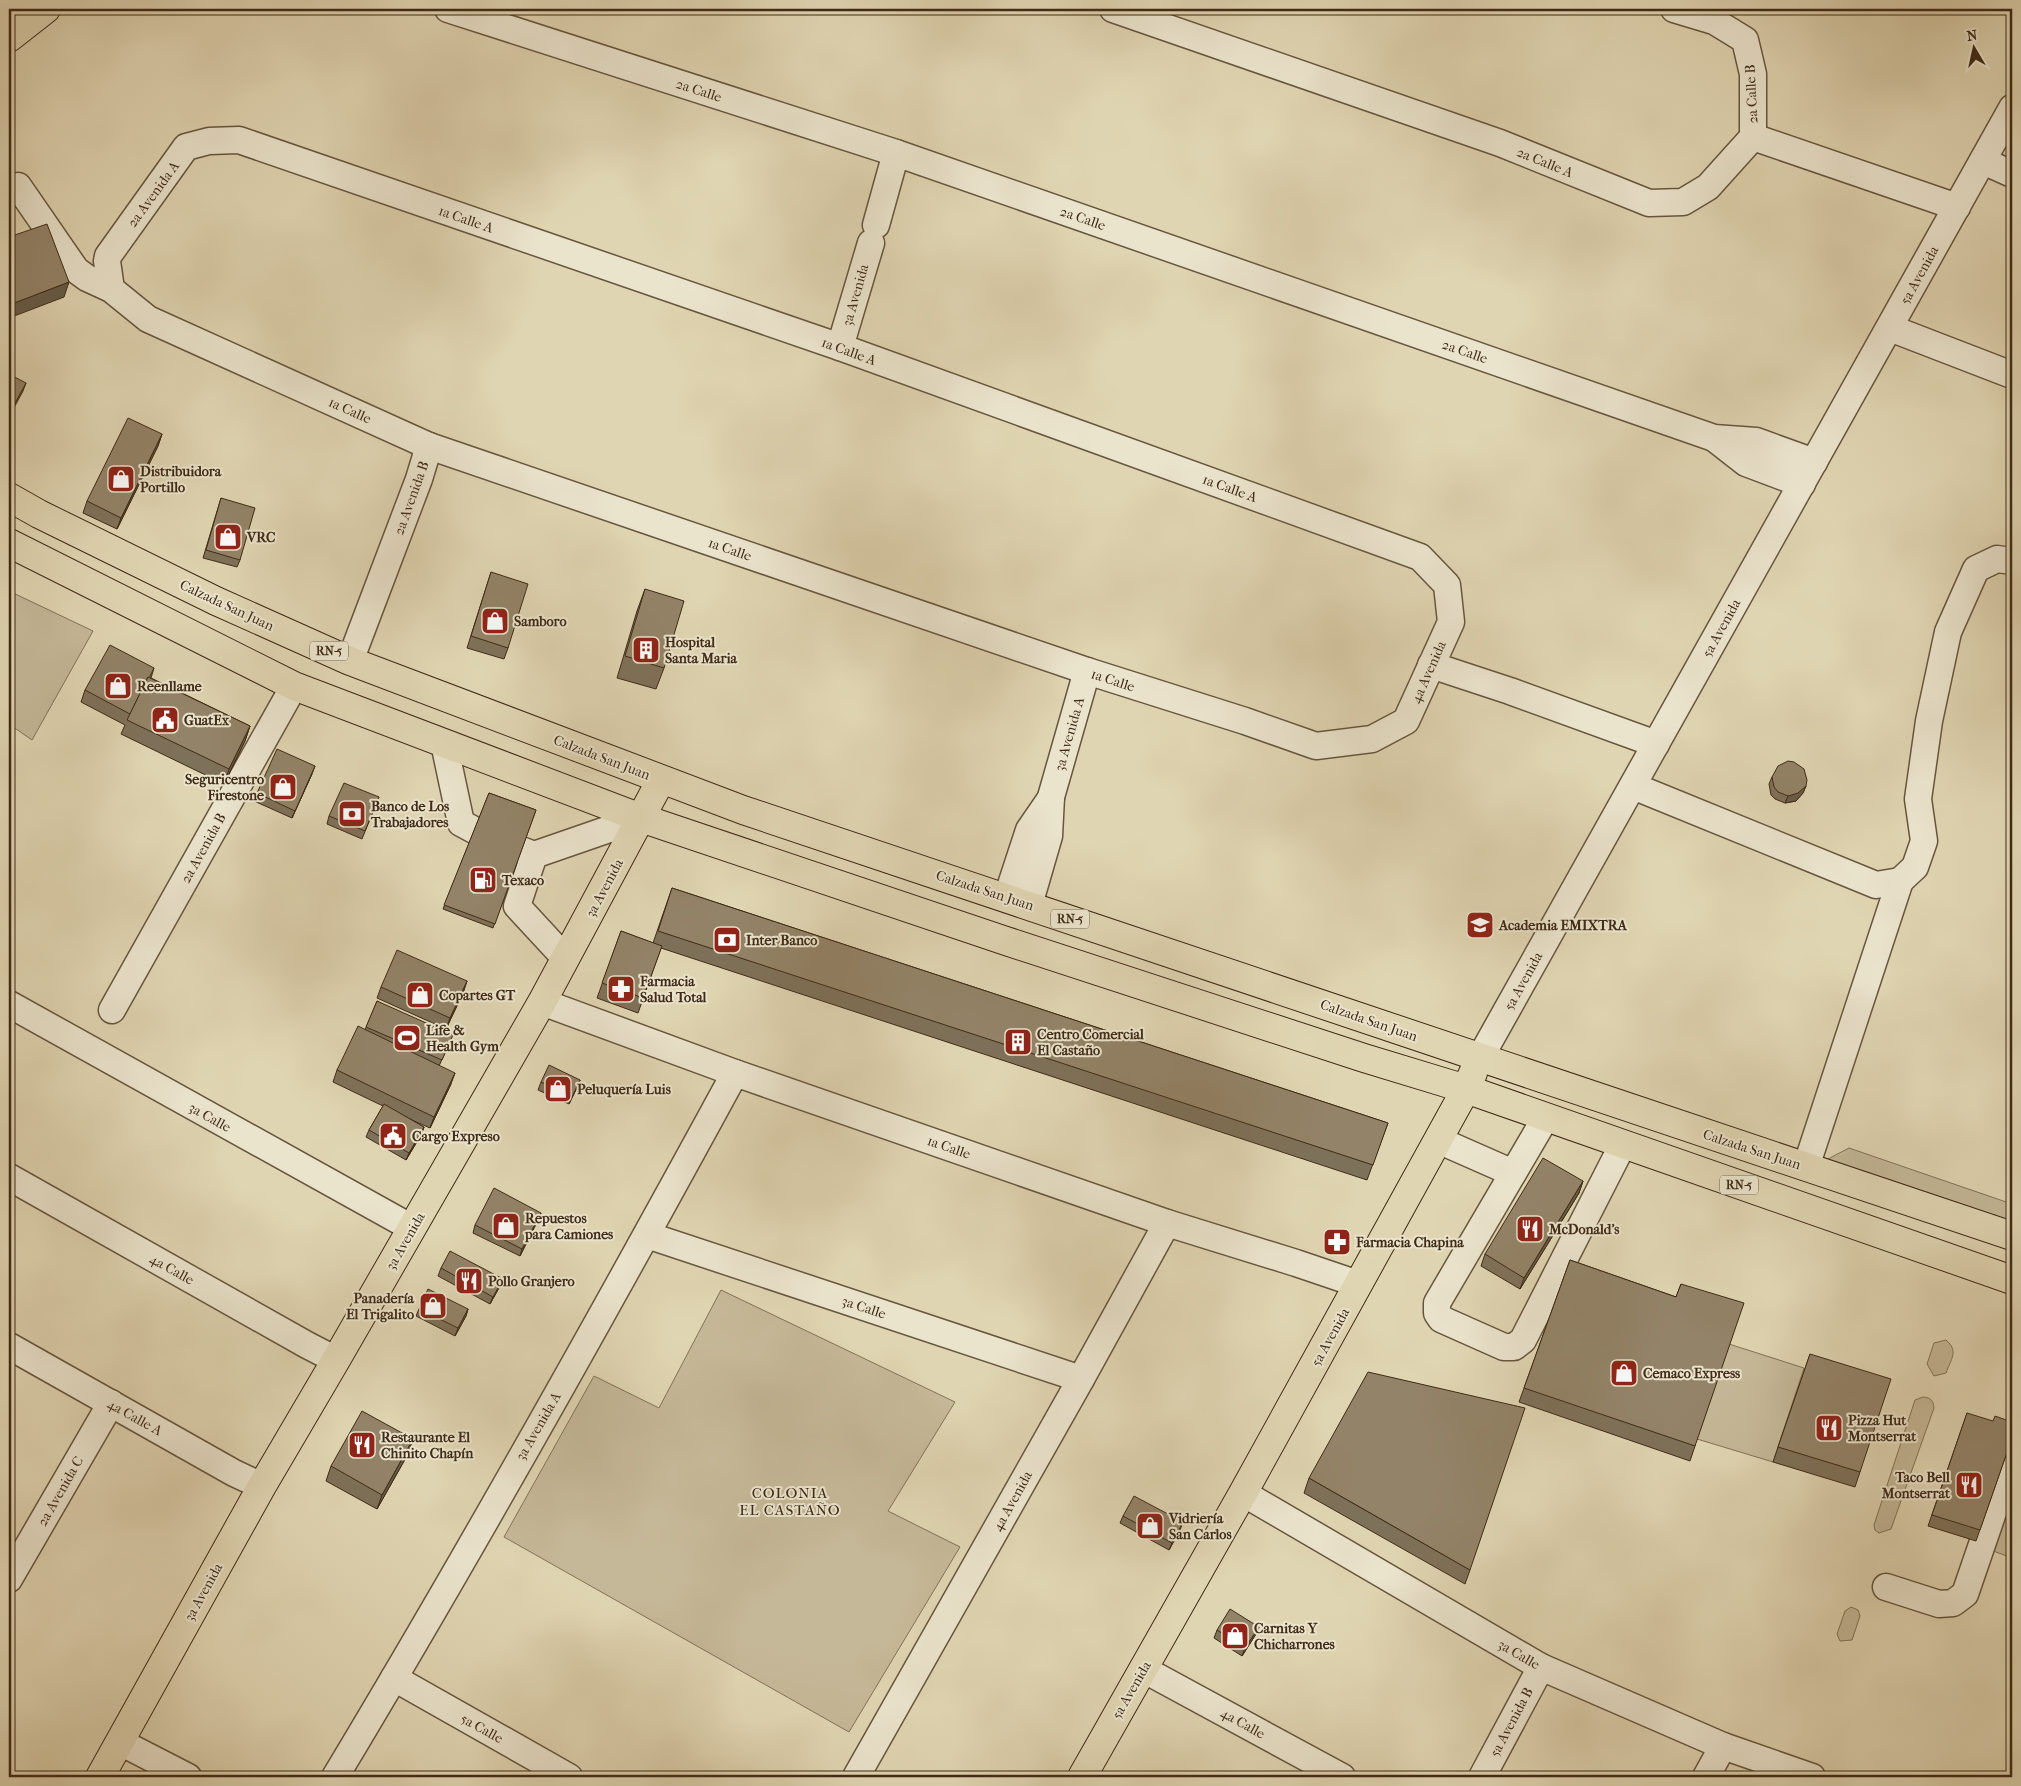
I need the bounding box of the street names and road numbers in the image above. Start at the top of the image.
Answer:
street label: 2a Calle B [1741,64,1762,124]
street label: 2a Calle [674,75,724,106]
street label: 2a Calle A [1514,143,1576,182]
street label: 2a Avenida A [124,157,184,231]
street label: 1a Calle A [436,202,496,237]
street label: 2a Calle [1058,203,1108,234]
street label: 5a Avenida [1896,243,1943,307]
street label: 3a Avenida [839,262,873,328]
street label: 1a Calle A [819,334,879,370]
street label: 2a Calle [1440,336,1490,367]
street label: 1a Calle [326,394,374,427]
street label: 2a Avenida B [390,459,433,537]
street label: 1a Calle A [1200,471,1260,507]
street label: 1a Calle [706,534,754,565]
street label: Calzada San Juan [177,576,277,635]
street label: 5a Avenida [1698,596,1745,660]
street label: 4a Avenida [1407,638,1450,706]
road number: RN-5 [310,641,348,660]
street label: 1a Calle [1089,665,1137,696]
street label: 3a Avenida A [1051,694,1088,773]
street label: Calzada San Juan [551,731,652,784]
street label: 2a Avenida B [177,810,230,886]
street label: 3a Avenida [582,856,627,920]
street label: Calzada San Juan [934,867,1036,914]
road number: RN-5 [1051,910,1089,929]
street label: 5a Avenida [1500,949,1547,1013]
street label: Calzada San Juan [1318,996,1420,1045]
street label: 3a Calle [186,1099,234,1136]
street label: Calzada San Juan [1701,1126,1803,1173]
street label: 1a Calle [925,1132,973,1163]
road number: RN-5 [1720,1176,1758,1194]
street label: 3a Avenida [382,1209,429,1273]
street label: 4a Calle [147,1250,197,1289]
street label: 3a Calle [839,1292,888,1323]
street label: 5a Avenida [1307,1305,1354,1369]
street label: 3a Avenida A [512,1388,565,1463]
street label: 4a Calle A [104,1395,166,1440]
street label: 2a Avenida C [34,1453,87,1529]
street label: 4a Avenida [989,1468,1036,1534]
street label: 3a Avenida [181,1560,227,1624]
street label: 3a Calle [1495,1636,1543,1673]
street label: 5a Avenida [1108,1658,1155,1722]
street label: 5a Avenida B [1486,1685,1537,1760]
street label: 4a Calle [1218,1704,1268,1743]
street label: 5a Calle [458,1710,506,1747]

